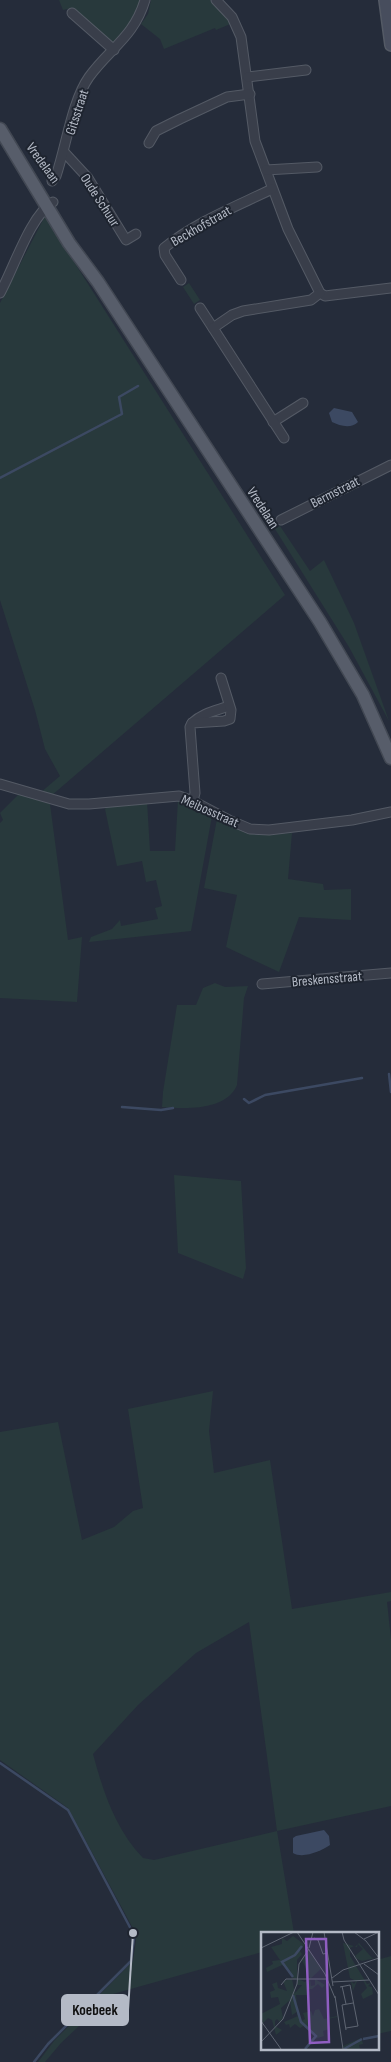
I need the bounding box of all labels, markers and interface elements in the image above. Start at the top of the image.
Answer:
street label: Gitsstraat [62,87,92,137]
street label: Vredelaan [22,139,64,187]
street label: Oude Schuur [77,170,123,230]
street label: Beckhofstraat [168,202,234,250]
street label: Bermstraat [308,472,362,512]
street label: Vredelaan [243,484,283,532]
street label: Meibosstraat [179,791,241,831]
street label: Breskensstraat [291,967,363,991]
inset map [261,1932,378,2050]
callout: Koebeek [62,1995,128,2025]
text: Koebeek [72,2001,119,2020]

